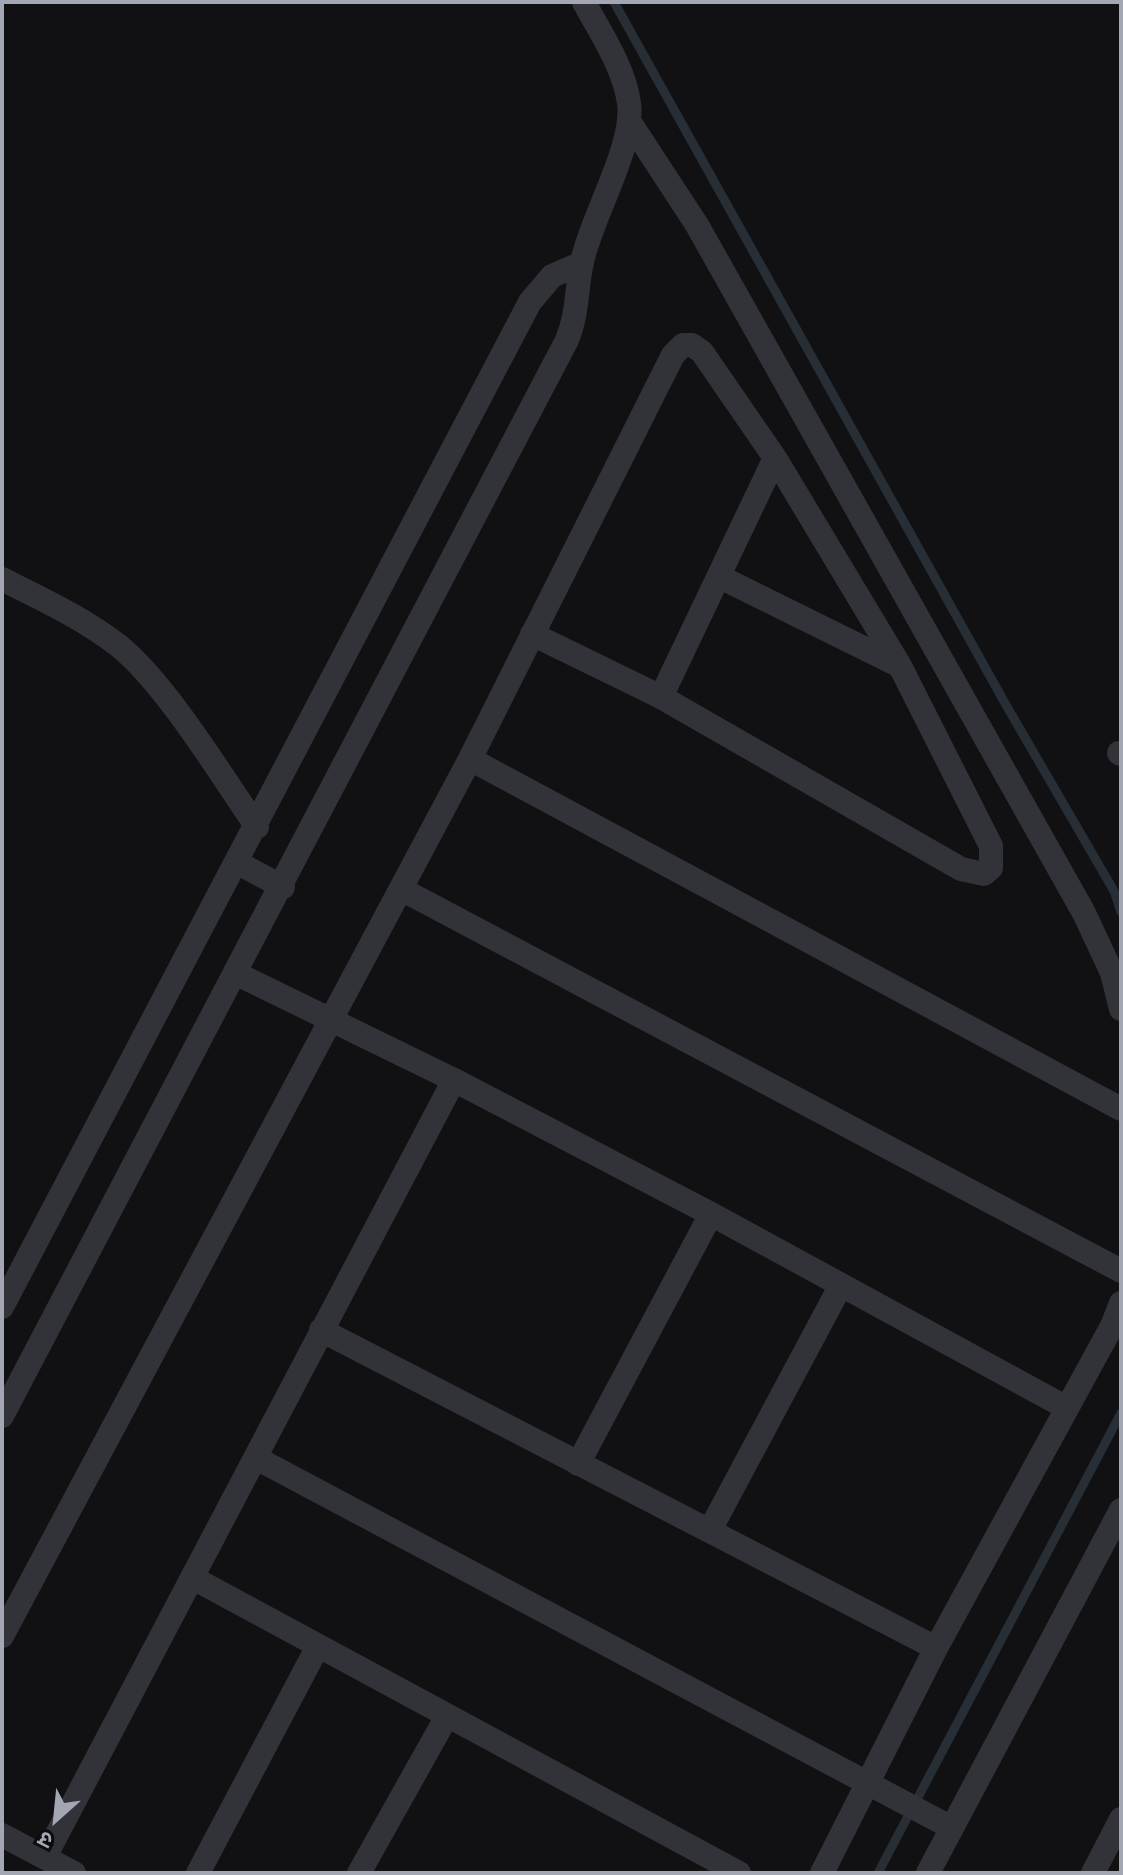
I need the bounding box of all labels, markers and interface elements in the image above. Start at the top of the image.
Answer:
north arrow [16,1779,96,1859]
text: उ [33,1826,57,1856]

